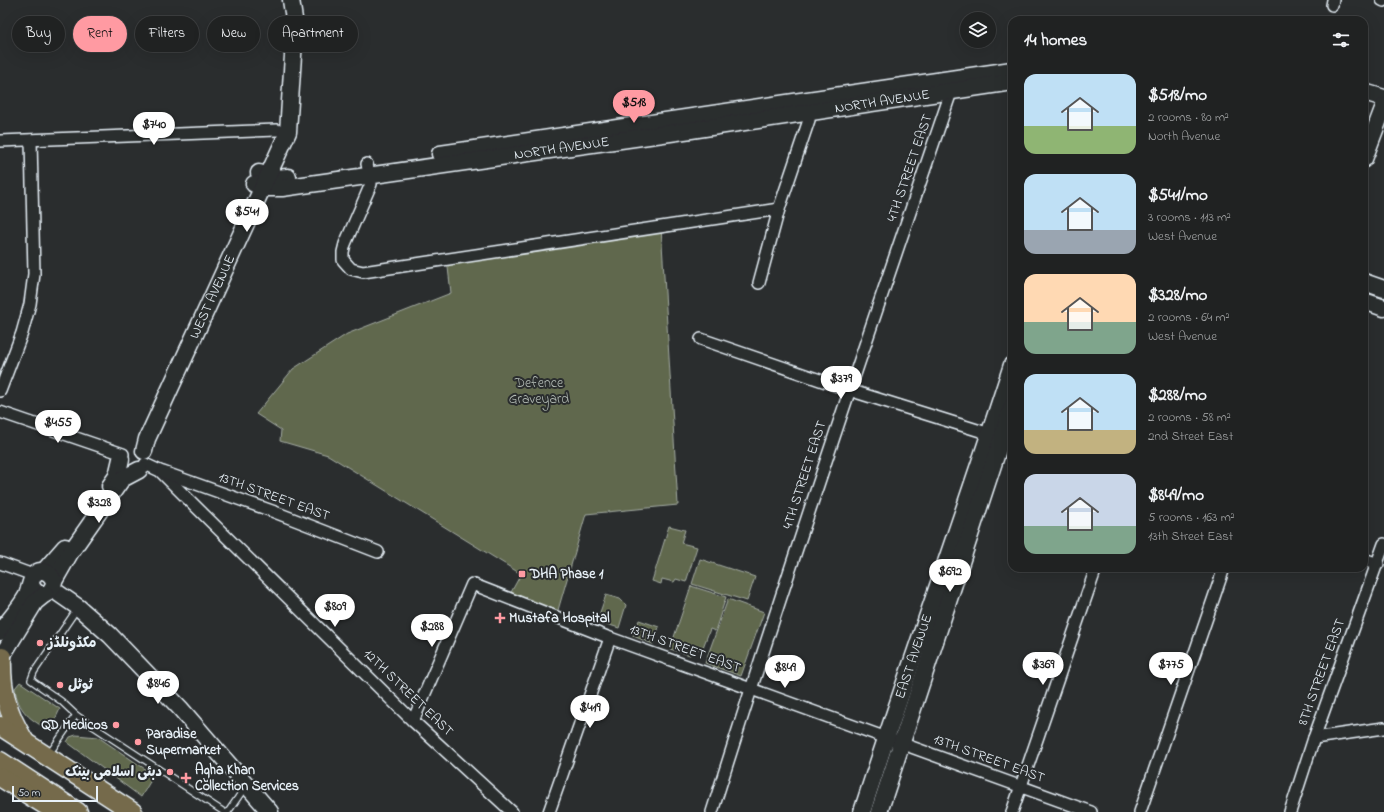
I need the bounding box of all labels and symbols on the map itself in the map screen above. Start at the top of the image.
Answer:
street label: NORTH AVENUE [833,84,931,119]
pin: $518 [610,90,658,124]
street label: 4TH STREET EAST [882,111,938,225]
pin: $740 [130,112,178,146]
street label: NORTH AVENUE [513,131,611,165]
pin: $541 [223,199,271,233]
street label: WEST AVENUE [184,251,241,342]
pin: $379 [817,366,865,400]
park label: Defence Graveyard [509,373,569,411]
pin: $455 [34,410,82,444]
street label: 4TH STREET EAST [778,418,832,532]
street label: 13TH STREET EAST [215,467,333,527]
pin: $328 [75,490,123,524]
pin: $692 [926,559,974,593]
place label: DHA Phase 1 [529,564,604,585]
marker: DHA Phase 1 [517,569,527,579]
pin: $809 [311,594,359,628]
place label: Mustafa Hospital [509,608,610,629]
street label: EAST AVENUE [890,611,938,701]
marker: Mustafa Hospital [494,612,506,624]
pin: $288 [408,614,456,648]
street label: 8TH STREET EAST [1293,616,1351,728]
street label: 13TH STREET EAST [626,619,744,679]
place label: مکڈونلڈز [46,633,96,654]
marker: مکڈونلڈز [35,638,45,648]
street label: 12TH STREET EAST [358,644,458,742]
pin: $369 [1019,652,1067,686]
pin: $775 [1147,652,1195,686]
pin: $849 [761,655,809,689]
pin: $846 [134,671,182,705]
place label: ٹوٹل [68,675,94,696]
marker: ٹوٹل [55,680,65,690]
pin: $419 [566,695,614,729]
place label: QD Medicos [41,715,108,736]
marker: QD Medicos [111,720,121,730]
place label: Paradise Supermarket [146,724,221,761]
street label: 13TH STREET EAST [930,729,1048,789]
marker: Paradise Supermarket [133,737,143,747]
place label: Agha Khan Collection Services [195,760,299,797]
place label: دبئی اسلامی بینک [65,762,162,783]
marker: دبئی اسلامی بینک [165,767,175,777]
marker: Agha Khan Collection Services [180,772,192,784]
scale bar [12,784,98,803]

